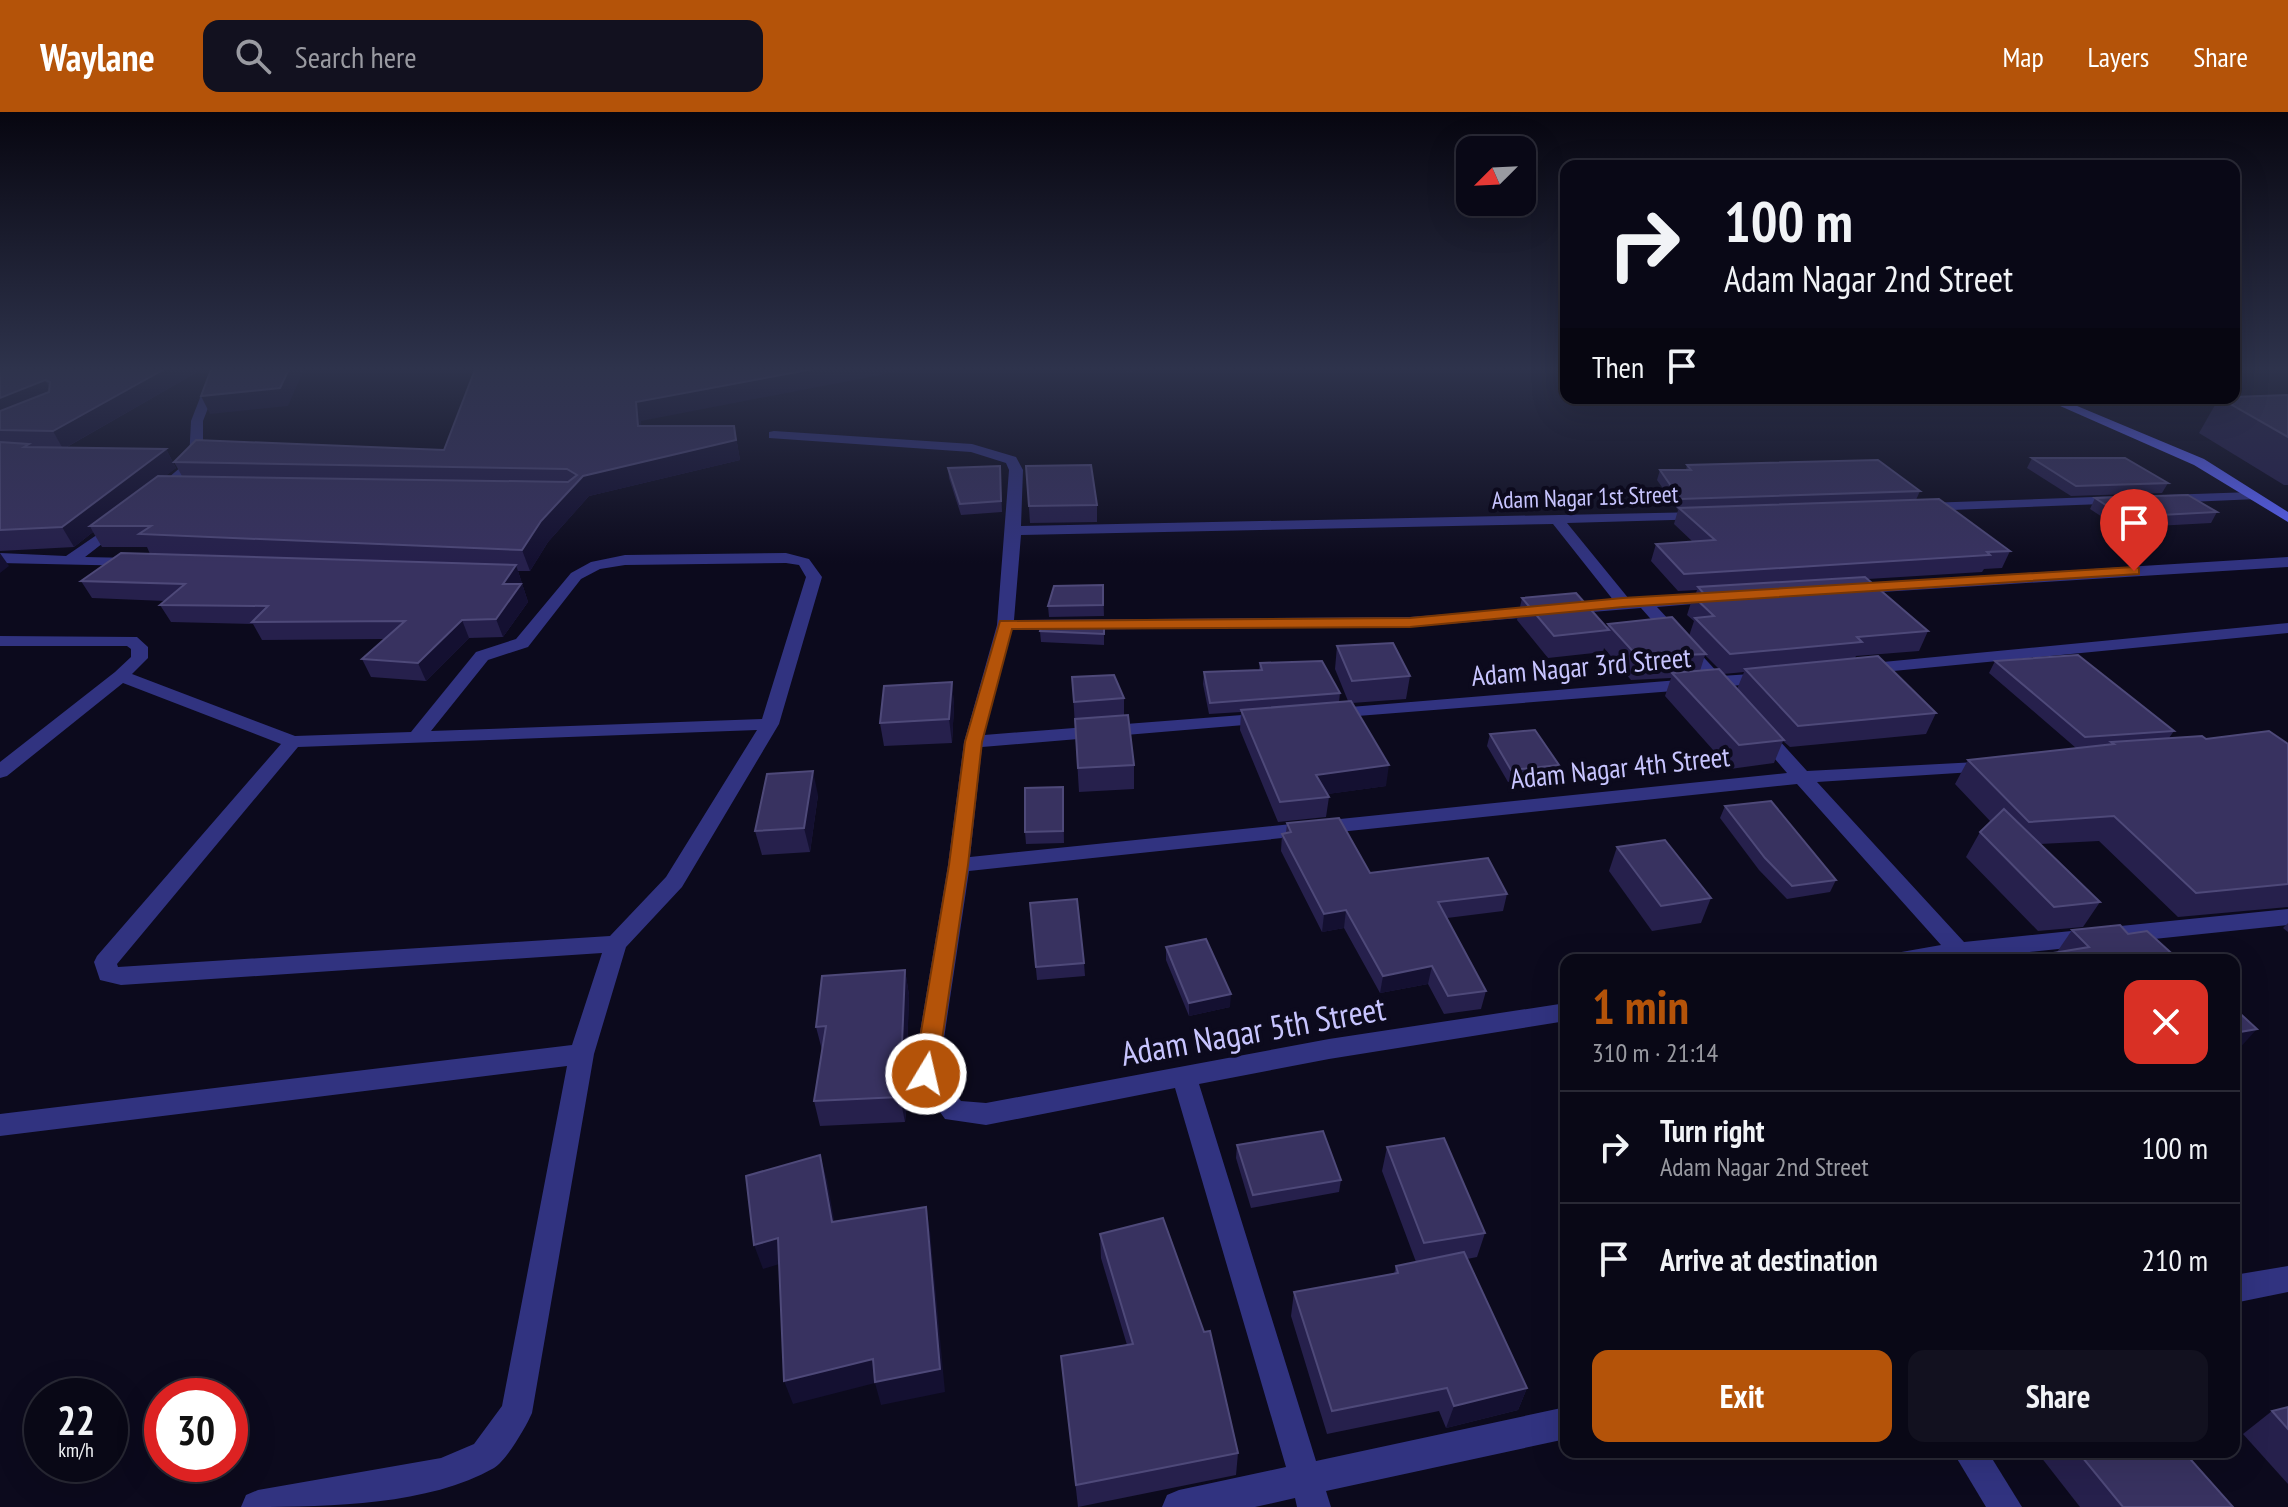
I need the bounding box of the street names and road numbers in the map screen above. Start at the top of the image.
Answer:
street label: Adam Nagar 1st Street [1491,478,1679,516]
street label: Adam Nagar 3rd Street [1470,638,1693,694]
street label: Adam Nagar 4th Street [1508,737,1732,797]
street label: Adam Nagar 5th Street [1117,985,1389,1075]

